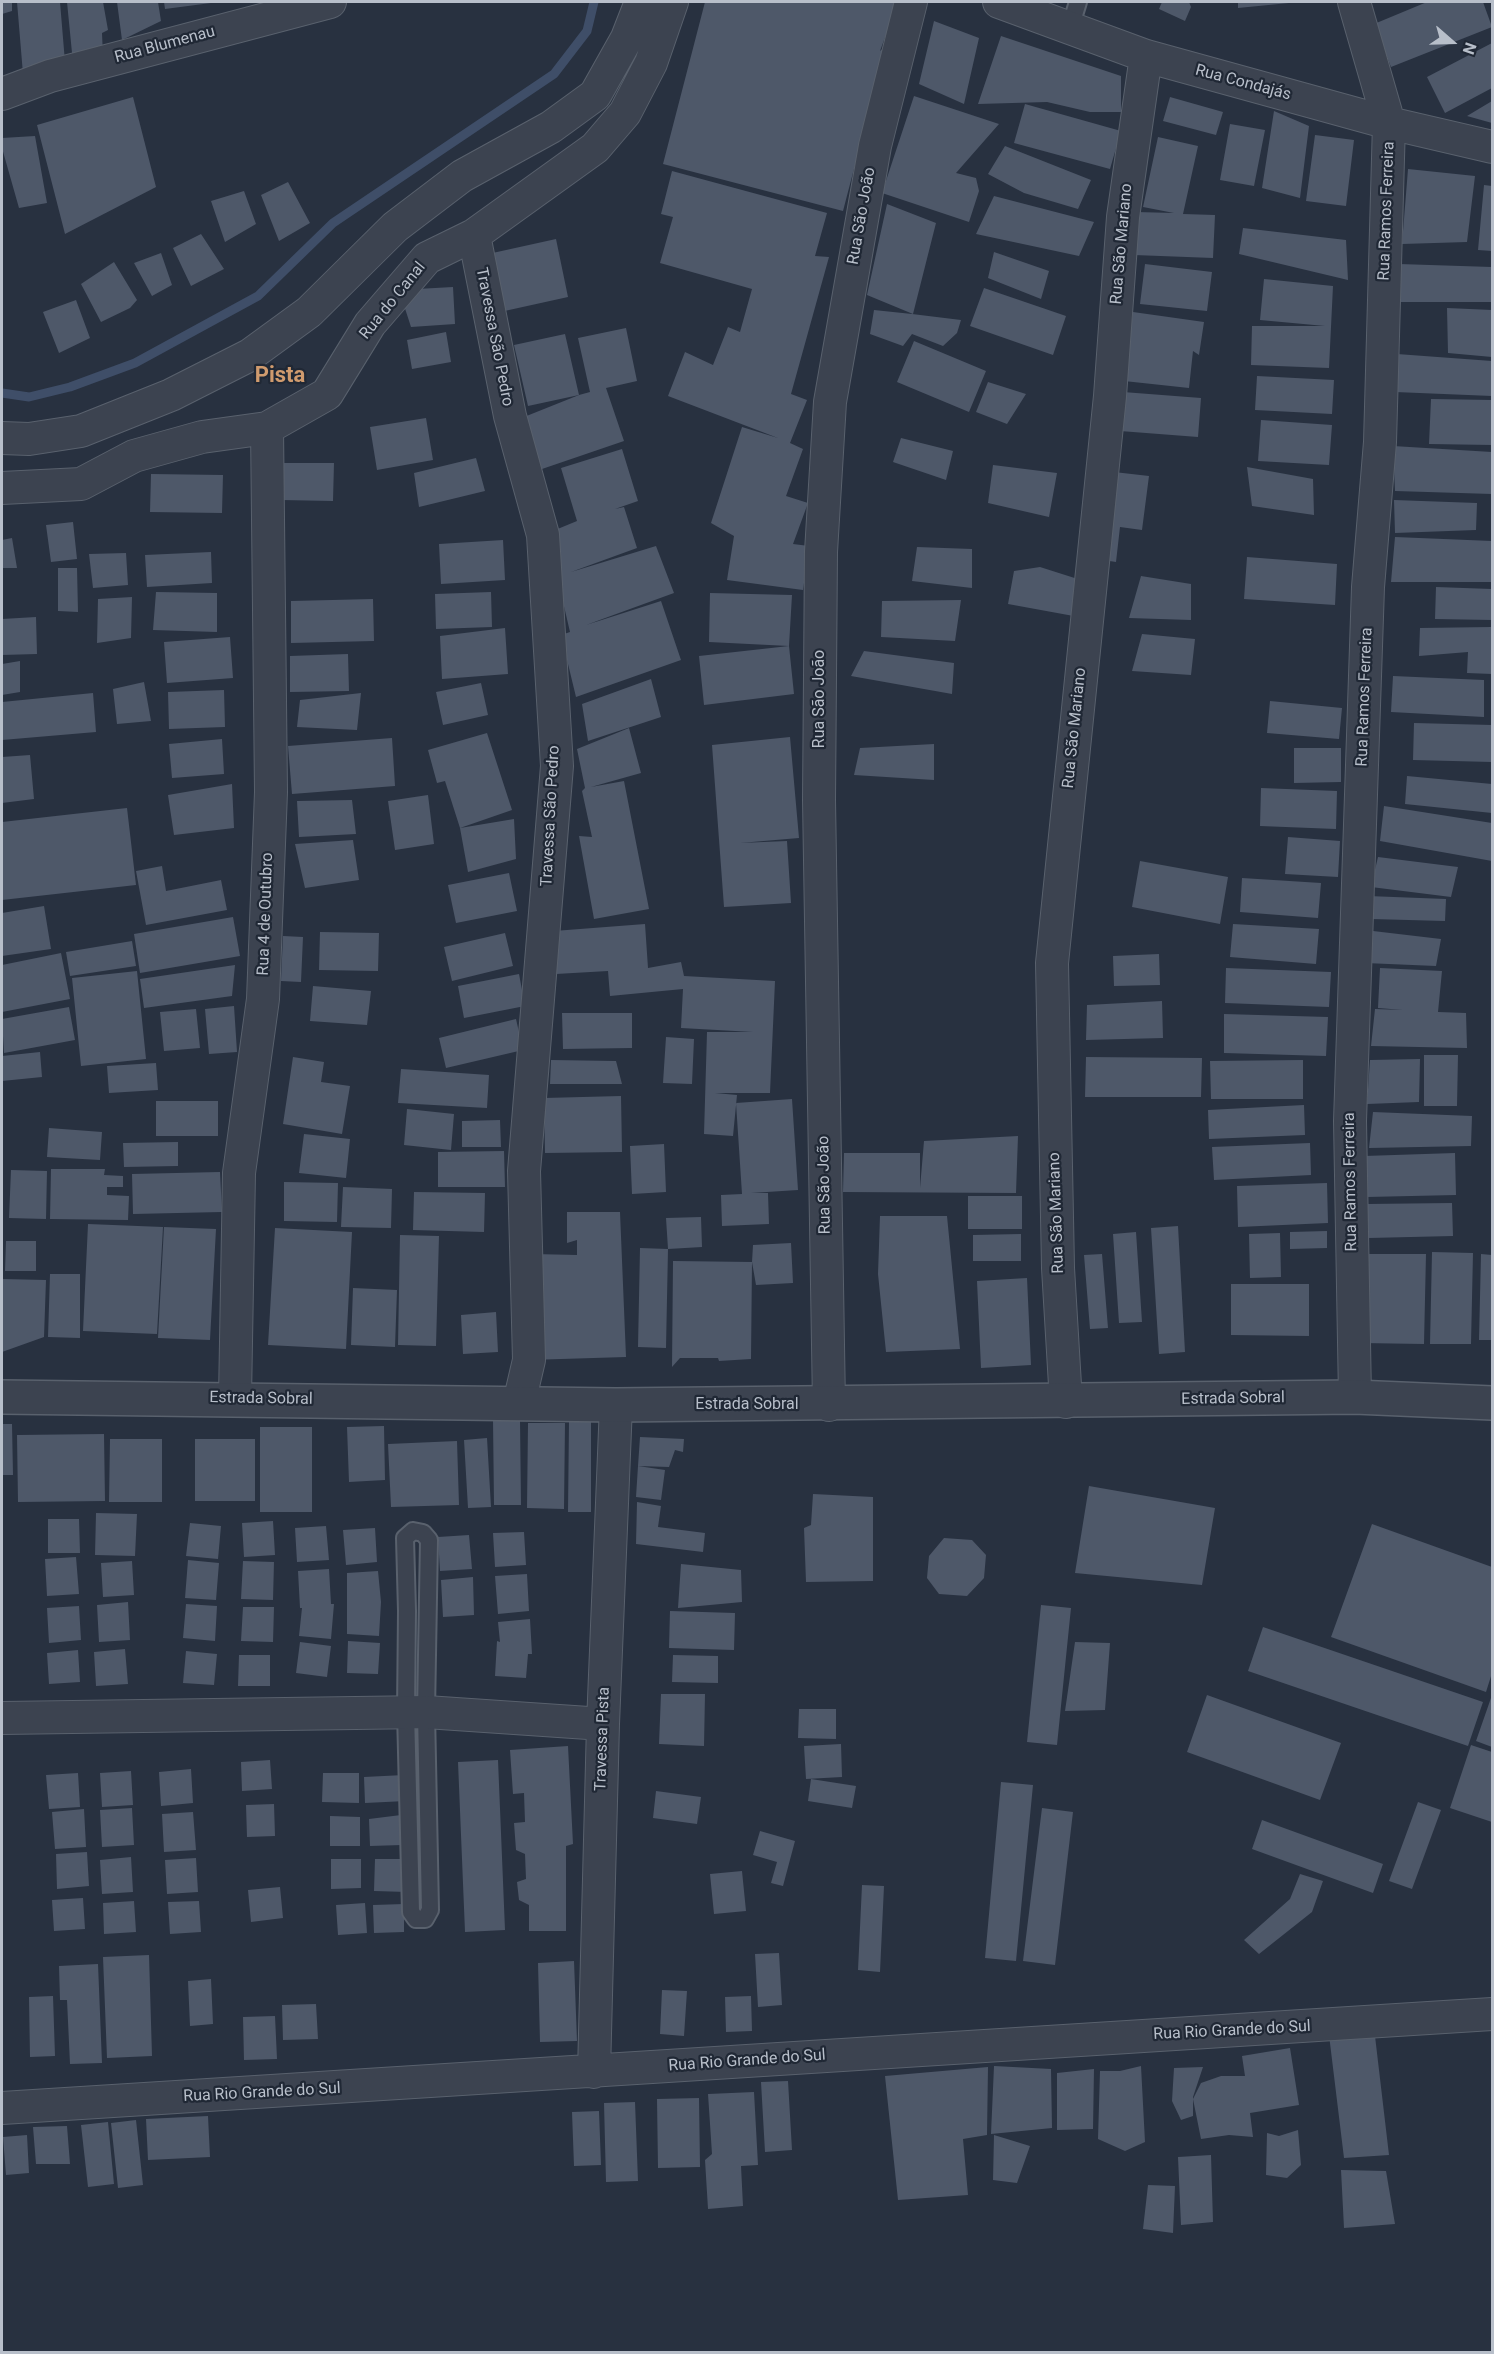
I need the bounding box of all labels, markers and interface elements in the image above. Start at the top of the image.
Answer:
north arrow [1422,12,1482,72]
street label: Rua Blumenau [113,22,217,68]
text: N [1459,40,1480,57]
street label: Rua Condajás [1193,61,1293,105]
street label: Rua Ramos Ferreira [1375,141,1399,281]
street label: Rua São João [844,166,880,266]
street label: Rua São Mariano [1107,183,1137,305]
street label: Rua do Canal [356,258,430,344]
street label: Travessa São Pedro [471,266,517,408]
district label: Pista [255,363,305,389]
street label: Rua Ramos Ferreira [1353,627,1377,767]
street label: Rua São João [810,650,830,748]
street label: Rua São Mariano [1059,667,1091,789]
street label: Travessa São Pedro [538,745,564,887]
street label: Rua 4 de Outubro [254,852,278,976]
street label: Rua Ramos Ferreira [1340,1112,1362,1252]
street label: Rua São João [815,1136,835,1234]
street label: Rua São Mariano [1045,1152,1069,1274]
street label: Estrada Sobral [209,1388,313,1410]
street label: Estrada Sobral [1181,1388,1285,1410]
street label: Estrada Sobral [695,1395,799,1415]
street label: Travessa Pista [592,1687,614,1791]
street label: Rua Rio Grande do Sul [1153,2017,1311,2045]
street label: Rua Rio Grande do Sul [668,2046,826,2076]
street label: Rua Rio Grande do Sul [183,2079,341,2107]

